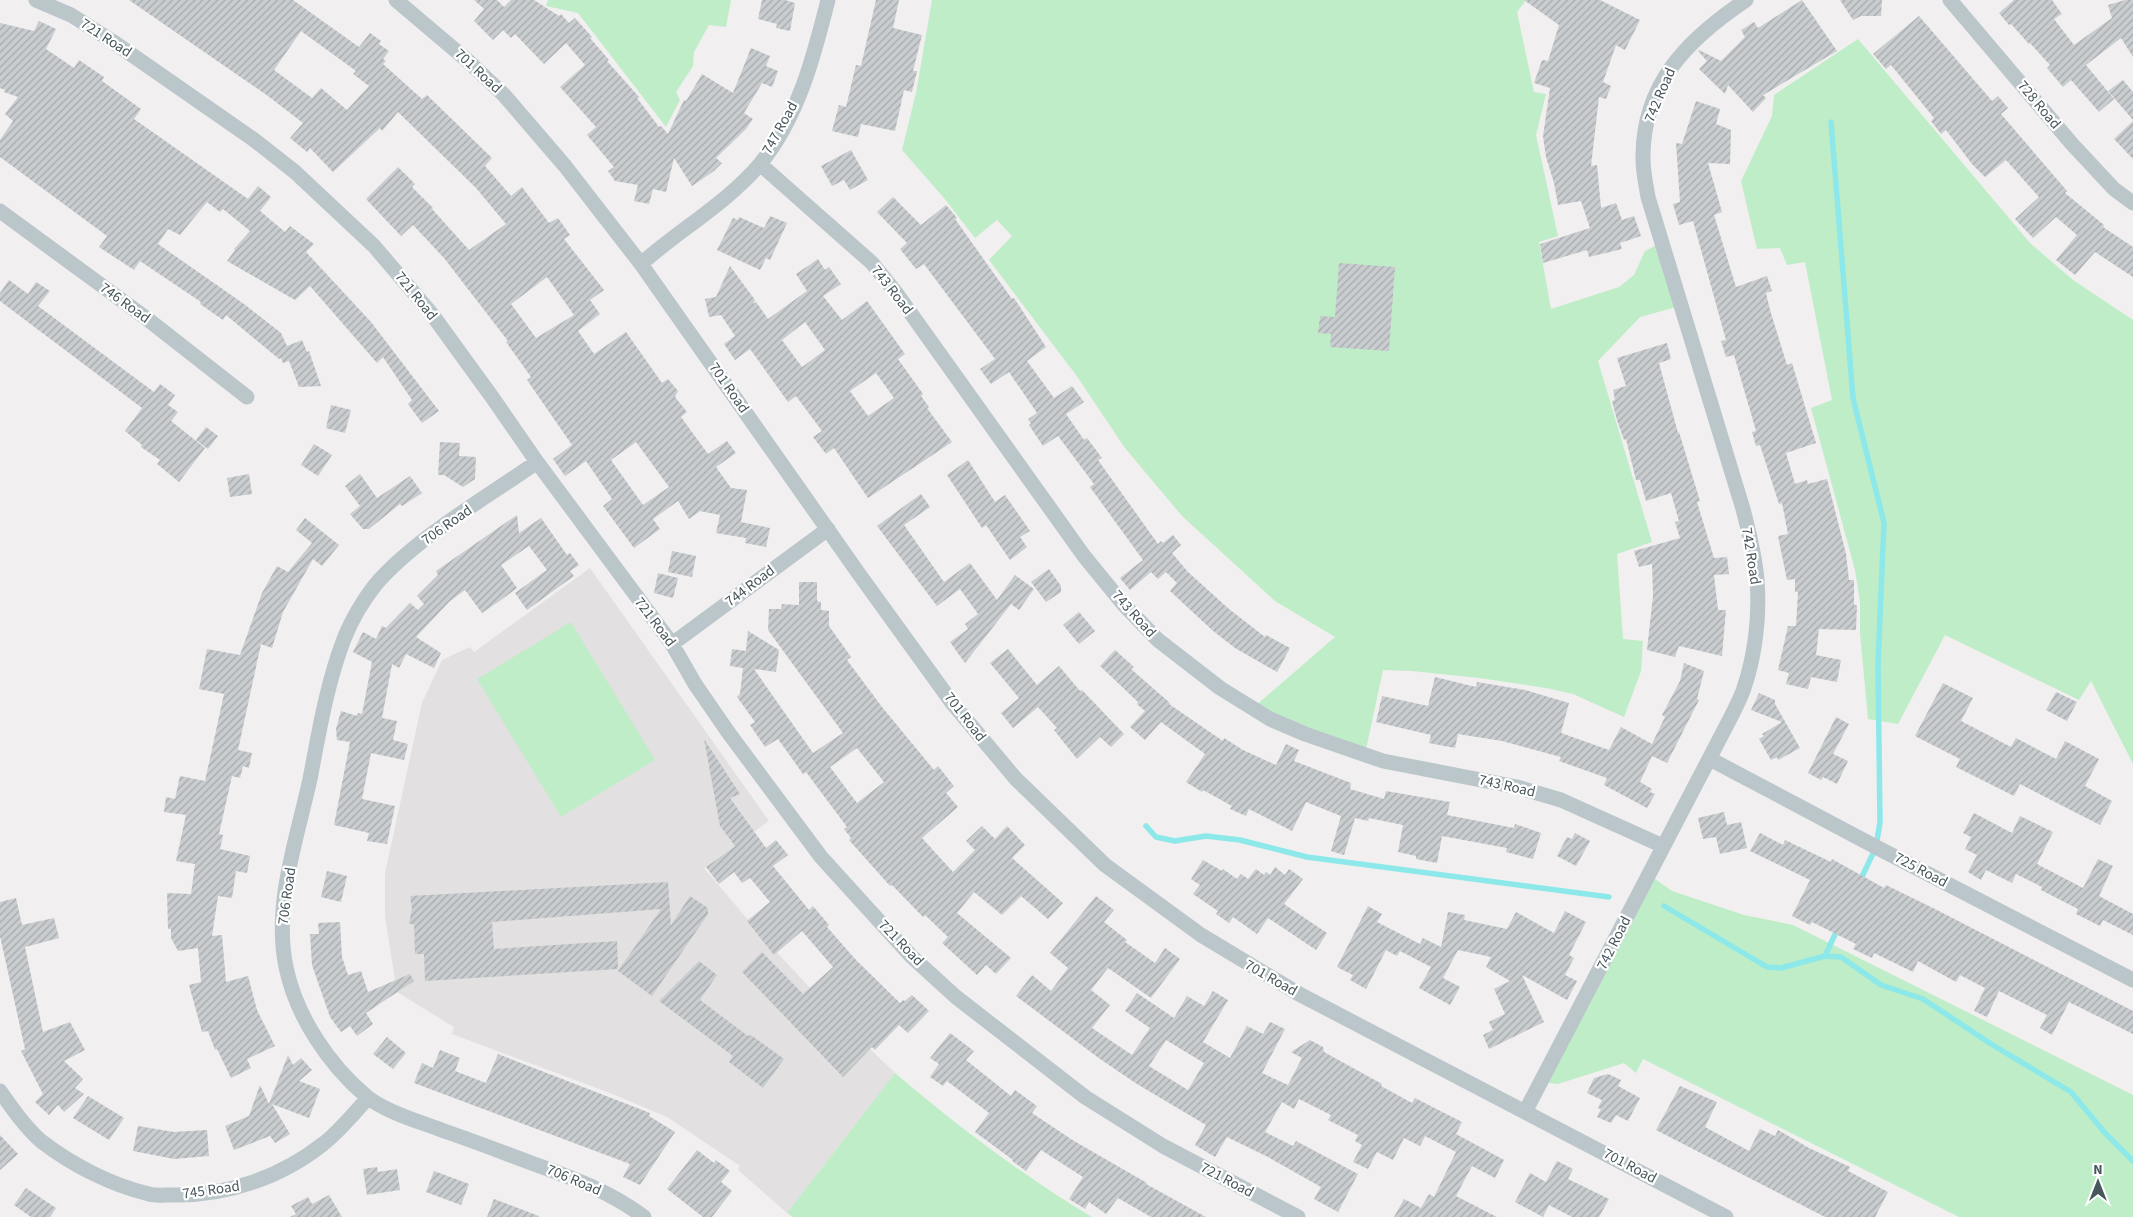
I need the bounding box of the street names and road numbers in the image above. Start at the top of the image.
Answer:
street label: 721 Road [76,14,136,62]
street label: 701 Road [450,44,506,98]
street label: 742 Road [1639,64,1681,126]
street label: 728 Road [2012,76,2066,134]
street label: 747 Road [757,98,803,158]
street label: 743 Road [866,261,918,319]
street label: 721 Road [390,267,442,325]
street label: 746 Road [96,278,154,328]
street label: 701 Road [704,358,754,418]
street label: 706 Road [417,500,477,550]
street label: 742 Road [1736,526,1766,586]
street label: 744 Road [721,560,779,612]
street label: 743 Road [1107,586,1161,642]
street label: 721 Road [629,593,681,651]
street label: 701 Road [939,688,991,746]
street label: 743 Road [1477,769,1537,803]
street label: 725 Road [1891,847,1951,893]
street label: 706 Road [273,866,301,926]
street label: 742 Road [1592,913,1636,973]
street label: 721 Road [873,915,929,971]
street label: 701 Road [1241,955,1301,1001]
street label: 701 Road [1600,1143,1660,1189]
street label: 721 Road [1197,1157,1257,1203]
street label: 706 Road [543,1159,605,1201]
street label: 745 Road [181,1176,241,1204]

